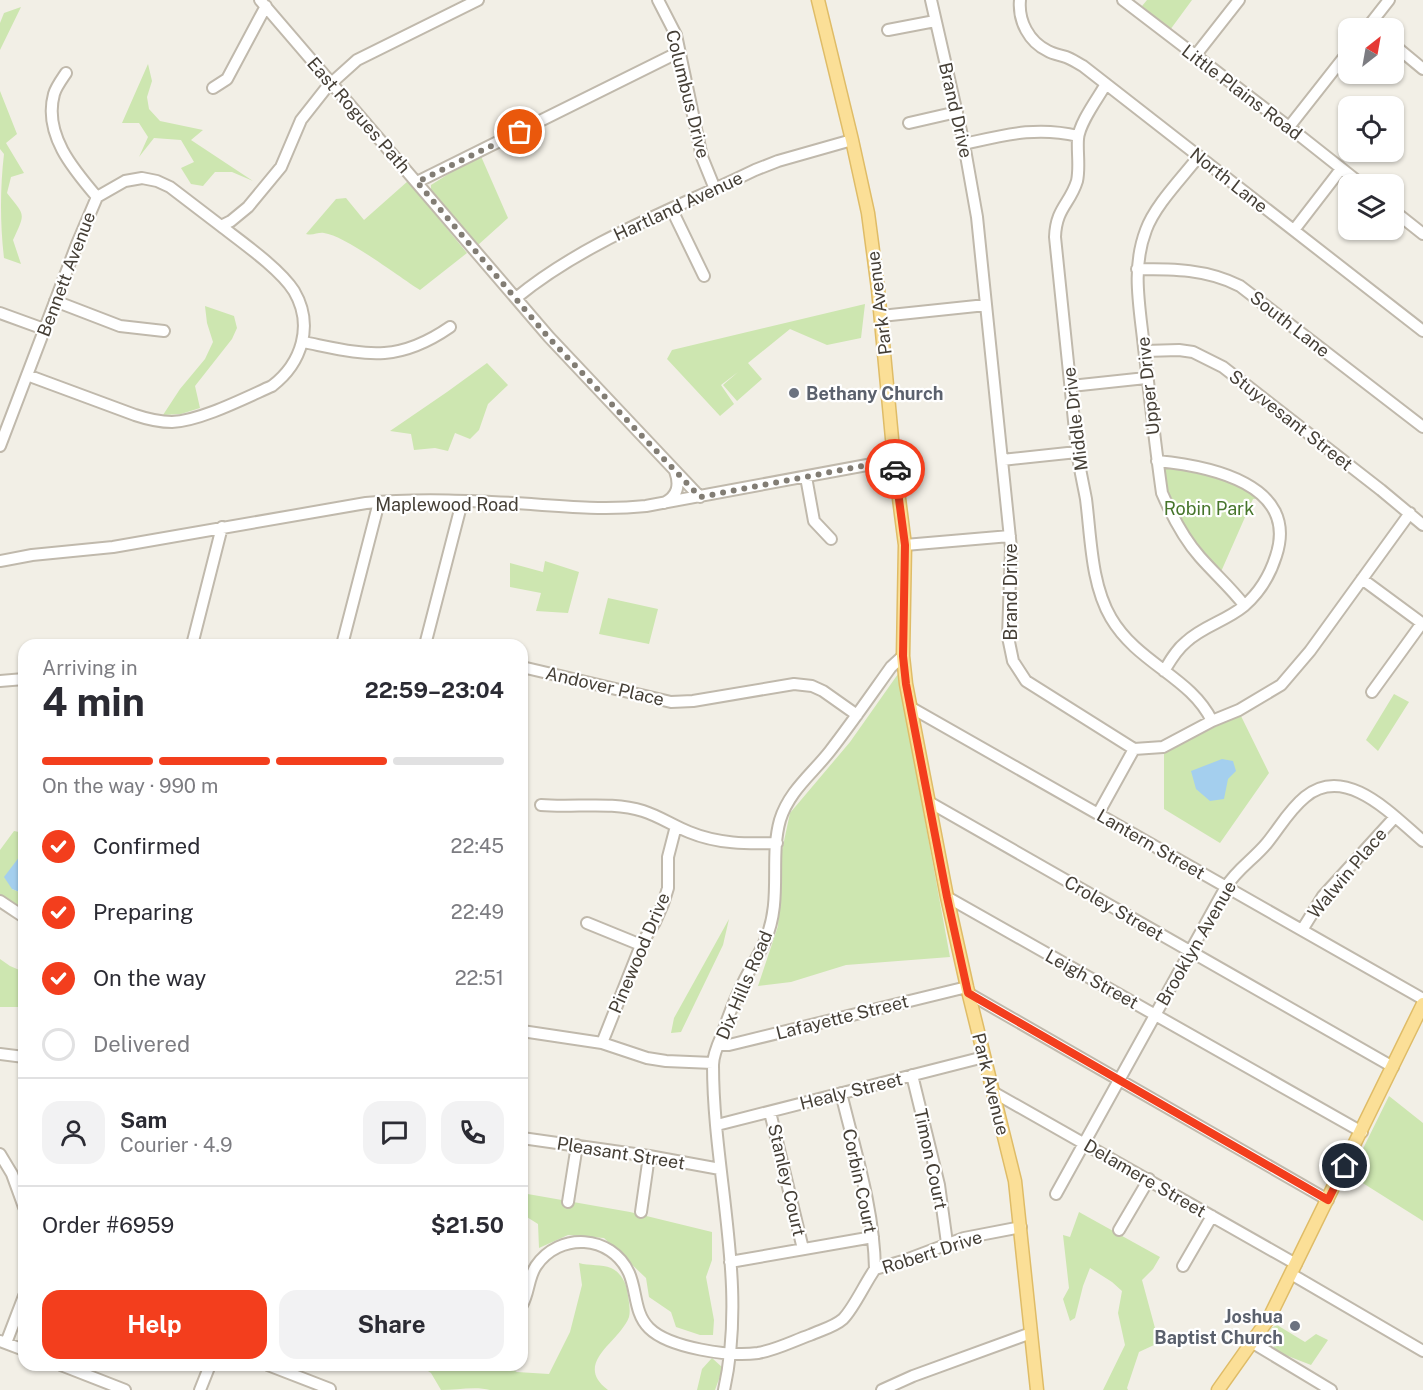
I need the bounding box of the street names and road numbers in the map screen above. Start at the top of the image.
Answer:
street label: Columbus Drive [662,28,714,160]
street label: Little Plains Road [1178,40,1306,144]
street label: East Rogues Path [303,53,415,177]
street label: Brand Drive [935,60,977,160]
street label: North Lane [1186,143,1272,217]
street label: Hartland Avenue [610,167,746,245]
street label: Bennett Avenue [33,209,99,339]
street label: Park Avenue [862,250,896,356]
street label: South Lane [1246,286,1334,362]
street label: Upper Drive [1132,336,1164,436]
street label: Stuyvesant Street [1225,365,1357,475]
street label: Middle Drive [1058,366,1092,472]
street label: Maplewood Road [375,494,519,515]
street label: Brand Drive [1000,543,1021,641]
street label: Andover Place [544,662,666,710]
street label: Lantern Street [1093,805,1209,883]
street label: Walwin Place [1303,824,1391,922]
street label: Croley Street [1061,871,1167,945]
street label: Brooklyn Avenue [1152,877,1240,1009]
street label: Pinewood Drive [604,890,674,1016]
street label: Dix Hills Road [712,927,776,1043]
street label: Leigh Street [1042,945,1142,1013]
street label: Lafayette Street [774,990,910,1044]
street label: Park Avenue [968,1031,1014,1137]
street label: Healy Street [797,1068,905,1114]
street label: Timon Court [910,1107,952,1211]
street label: Stanley Court [764,1122,810,1238]
street label: Corbin Court [839,1127,881,1235]
street label: Pleasant Street [555,1133,687,1173]
street label: Delamere Street [1080,1134,1210,1222]
street label: Robert Drive [879,1226,985,1278]

